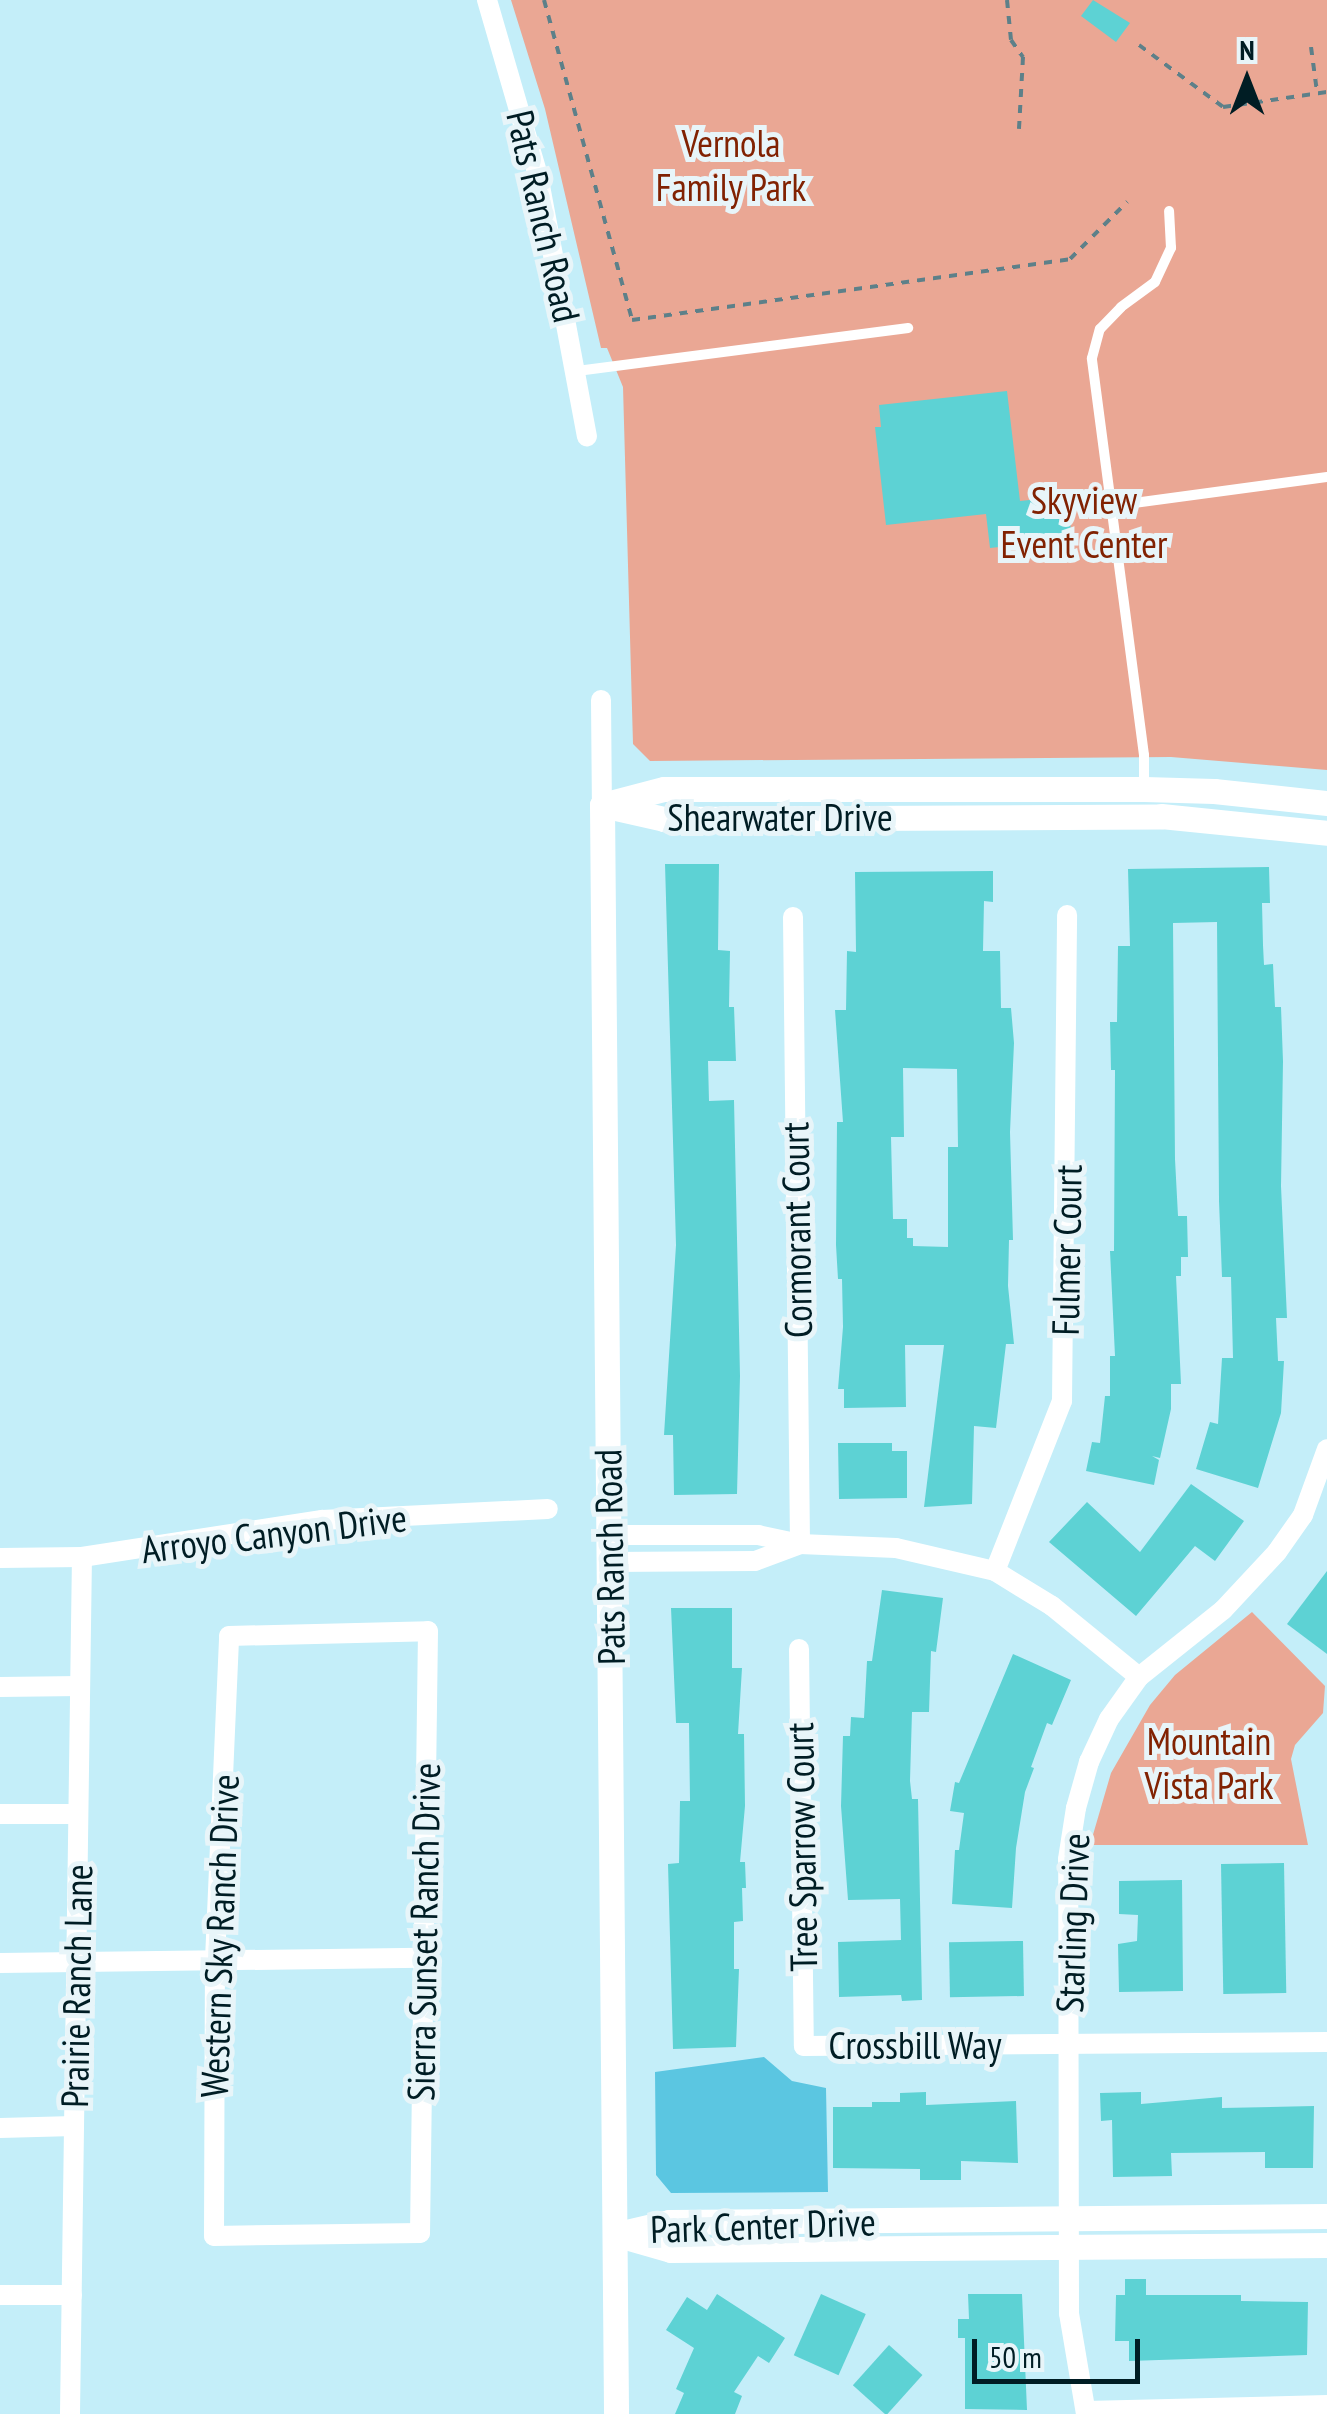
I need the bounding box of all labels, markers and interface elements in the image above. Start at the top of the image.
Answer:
north arrow [1197,30,1297,130]
text: N [1239,31,1255,68]
street label: Pats Ranch Road [497,106,591,326]
park label: Vernola Family Park [655,120,807,210]
park label: Skyview Event Center [1001,477,1167,566]
street label: Shearwater Drive [667,794,893,840]
street label: Cormorant Court [771,1122,821,1338]
street label: Fulmer Court [1042,1164,1090,1336]
street label: Pats Ranch Road [584,1449,634,1665]
street label: Arroyo Canyon Drive [139,1494,409,1572]
park label: Mountain Vista Park [1145,1718,1273,1808]
street label: Tree Sparrow Court [776,1722,826,1972]
street label: Sierra Sunset Ranch Drive [397,1763,449,2101]
street label: Western Sky Ranch Drive [191,1773,247,2099]
street label: Starling Drive [1046,1832,1098,2014]
street label: Prairie Ranch Lane [51,1864,101,2108]
street label: Crossbill Way [828,2022,1002,2068]
street label: Park Center Drive [649,2198,877,2252]
scale bar [977,2319,1144,2381]
text: 50 m [989,2337,1042,2376]

